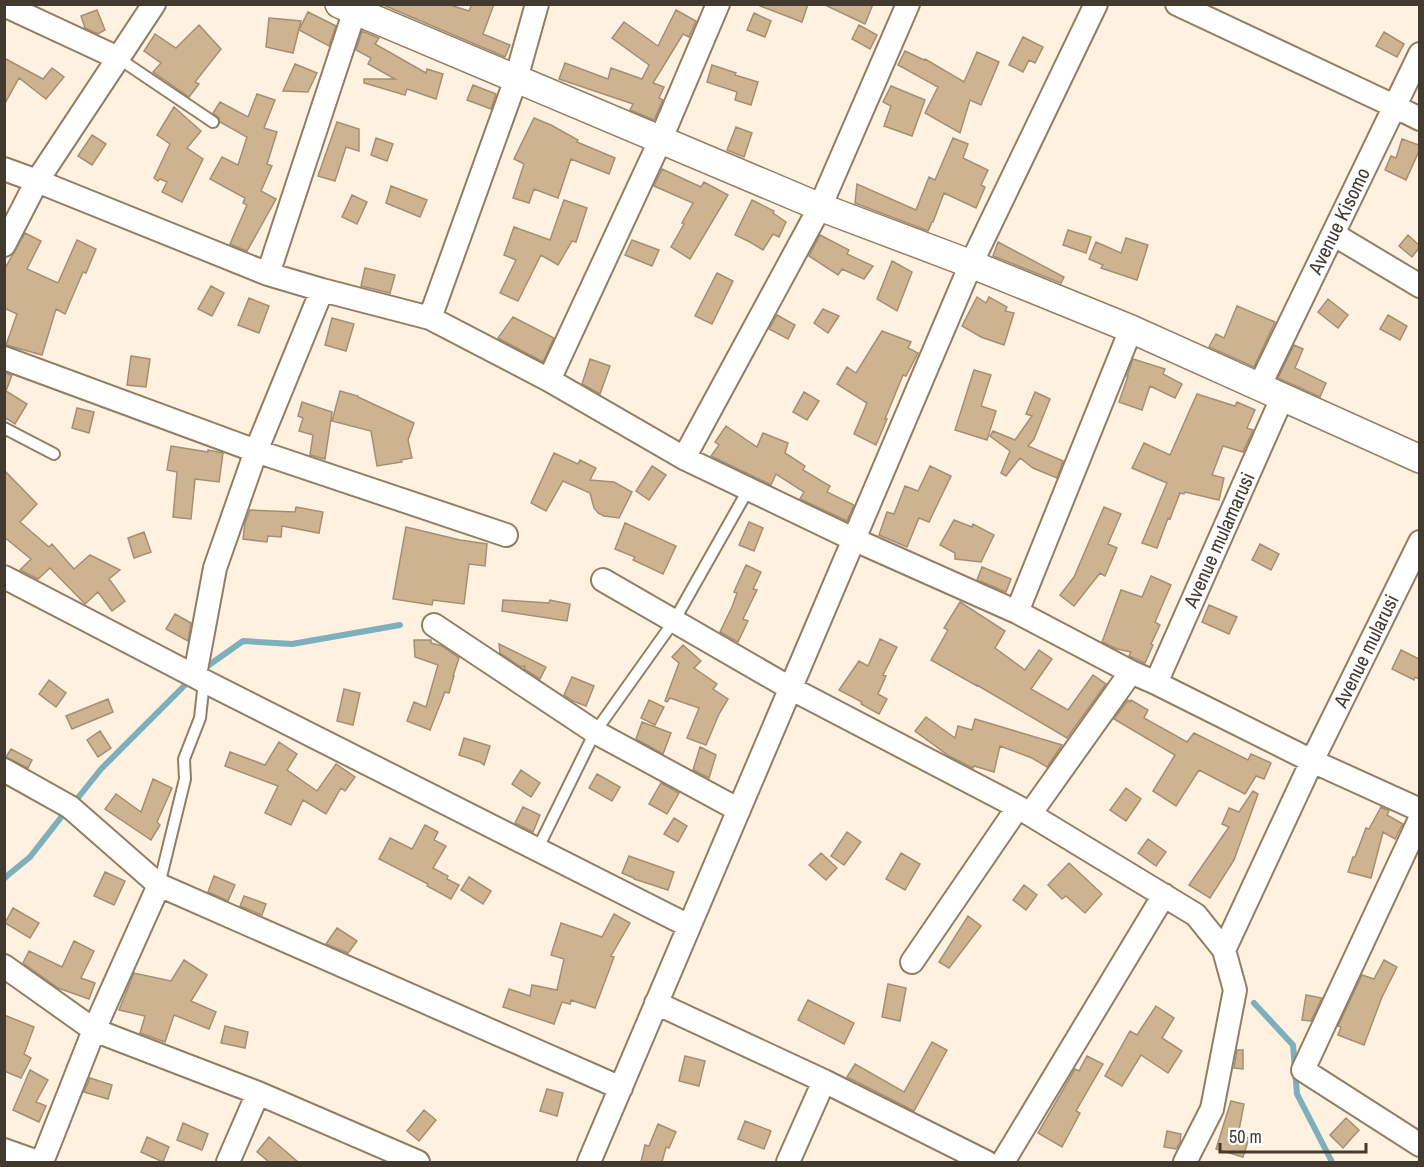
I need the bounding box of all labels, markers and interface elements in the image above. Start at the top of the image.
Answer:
street label: Avenue Kisomo [1301,163,1376,280]
street label: Avenue mulamarusi [1176,468,1260,613]
street label: Avenue mularusi [1326,590,1405,713]
scale bar [1220,1116,1366,1154]
text: 50 m [1229,1124,1262,1149]

